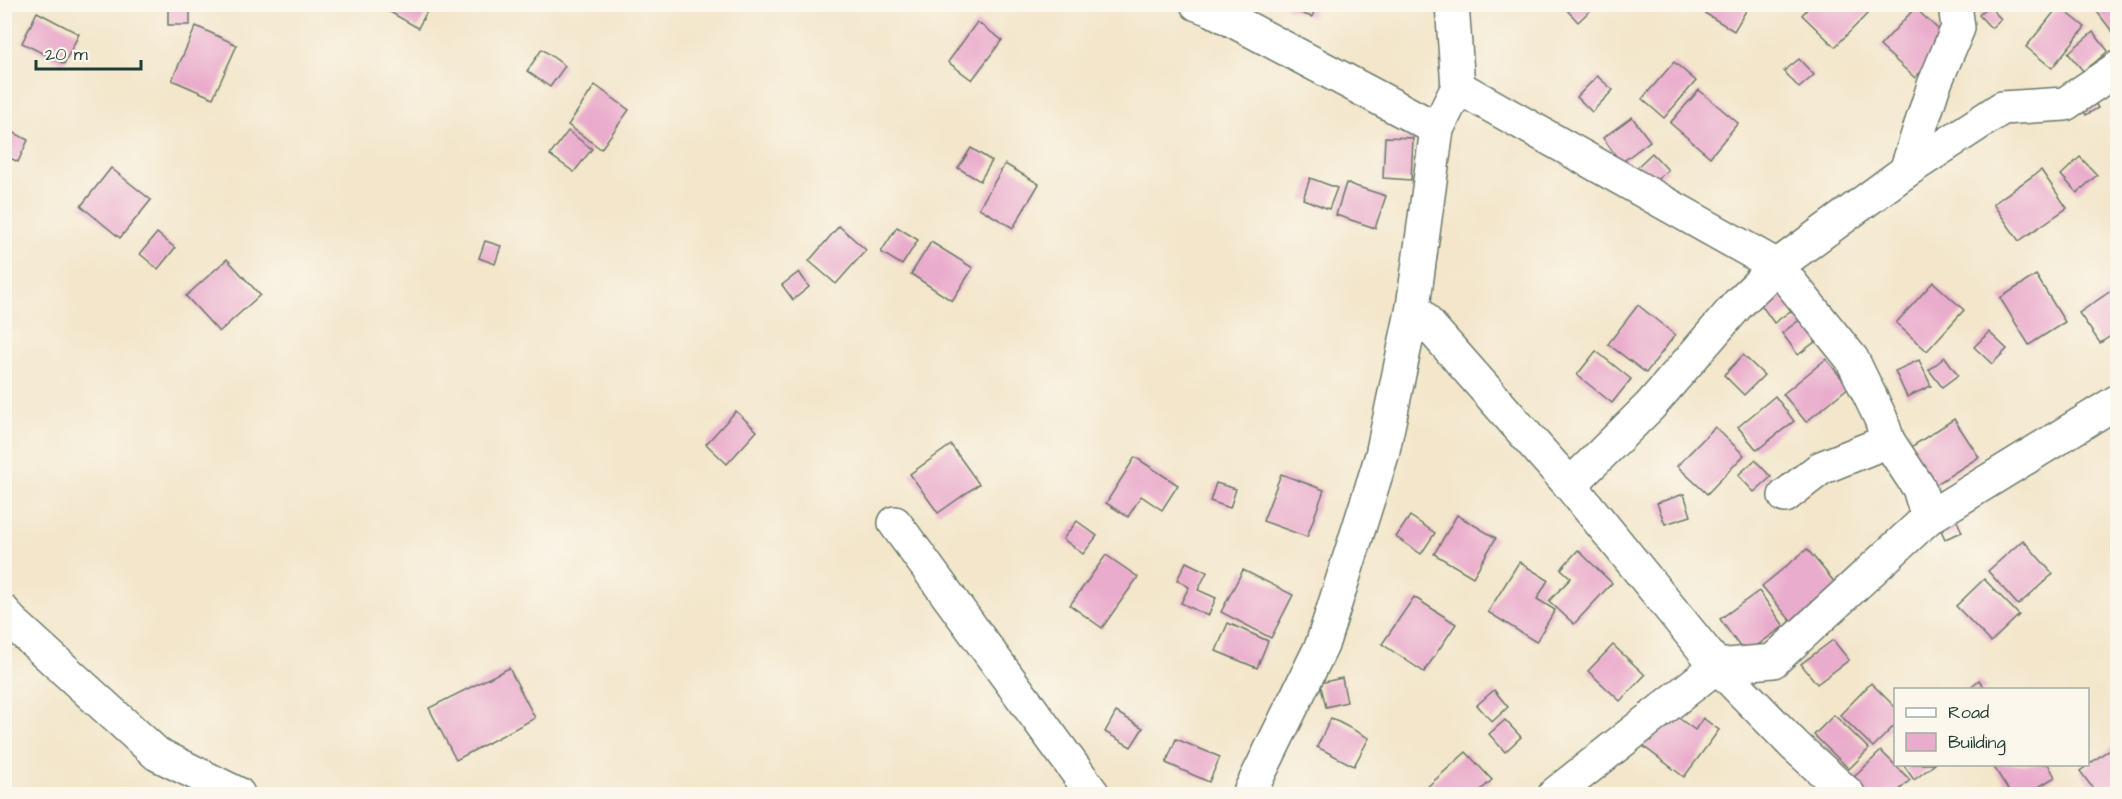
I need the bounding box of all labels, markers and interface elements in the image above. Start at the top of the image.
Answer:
scale bar [36,33,141,71]
text: 20 m [45,42,88,67]
legend [1894,688,2089,766]
text: Road [1948,700,1989,725]
text: Building [1948,730,2006,756]

